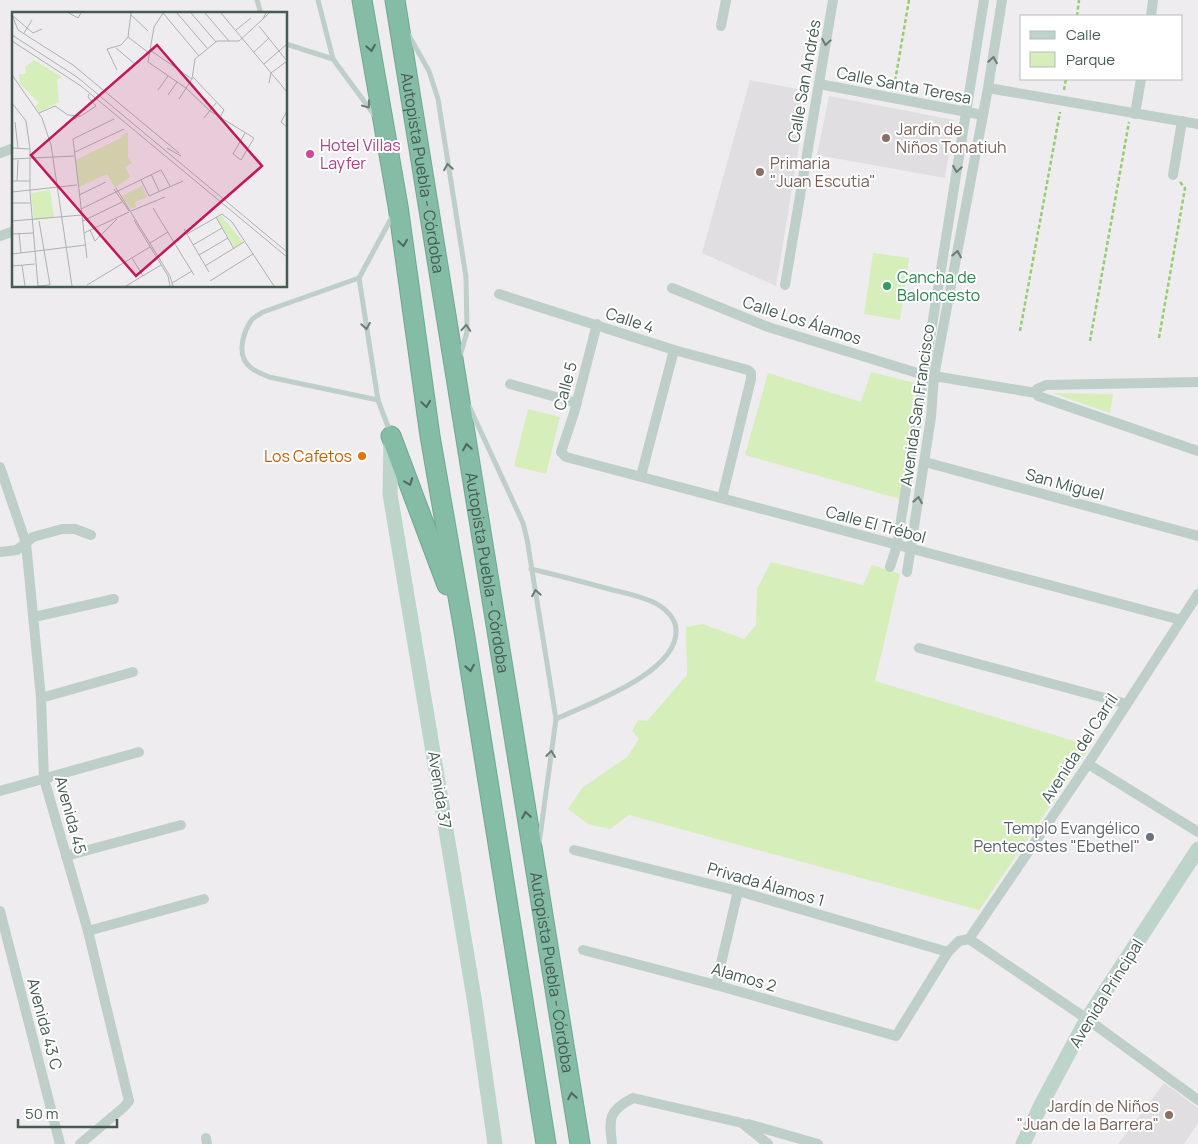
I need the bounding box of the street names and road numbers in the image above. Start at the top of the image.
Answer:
street label: Calle San Andrés [782,18,826,144]
street label: Calle Santa Teresa [835,61,973,109]
street label: Autopista Puebla - Córdoba [396,71,450,275]
street label: Calle Los Álamos [740,290,864,350]
street label: Calle 4 [603,302,657,338]
street label: Avenida San Francisco [895,323,939,487]
street label: Calle 5 [548,359,582,413]
street label: San Miguel [1023,463,1107,505]
street label: Autopista Puebla - Córdoba [461,471,515,675]
street label: Calle El Trébol [823,500,929,548]
street label: Avenida del Carril [1035,689,1123,807]
street label: Avenida 37 [423,750,457,830]
street label: Avenida 45 [50,774,92,856]
street label: Privada Álamos 1 [705,857,827,911]
street label: Autopista Puebla - Córdoba [525,870,579,1074]
street label: Avenida Principal [1064,934,1148,1052]
street label: Alamos 2 [709,957,779,997]
street label: Avenida 43 C [22,976,68,1072]

